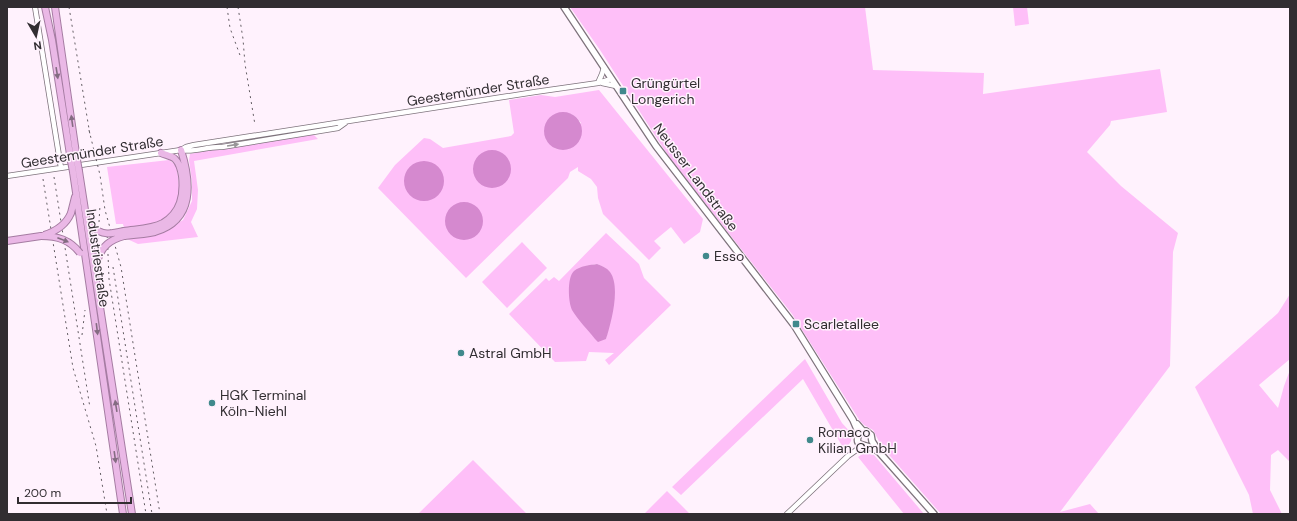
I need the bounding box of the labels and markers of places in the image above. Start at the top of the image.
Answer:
place label: Grüngürtel Longerich [631,74,700,108]
marker: Grüngürtel Longerich [618,86,628,96]
place label: Esso [714,247,744,265]
marker: Esso [701,251,711,261]
place label: Scarletallee [804,315,879,333]
marker: Scarletallee [791,319,801,329]
place label: Astral GmbH [469,344,552,362]
marker: Astral GmbH [456,348,466,358]
place label: HGK Terminal Köln-Niehl [220,386,306,420]
marker: HGK Terminal Köln-Niehl [207,398,217,408]
place label: Romaco Kilian GmbH [818,423,897,457]
marker: Romaco Kilian GmbH [805,435,815,445]

